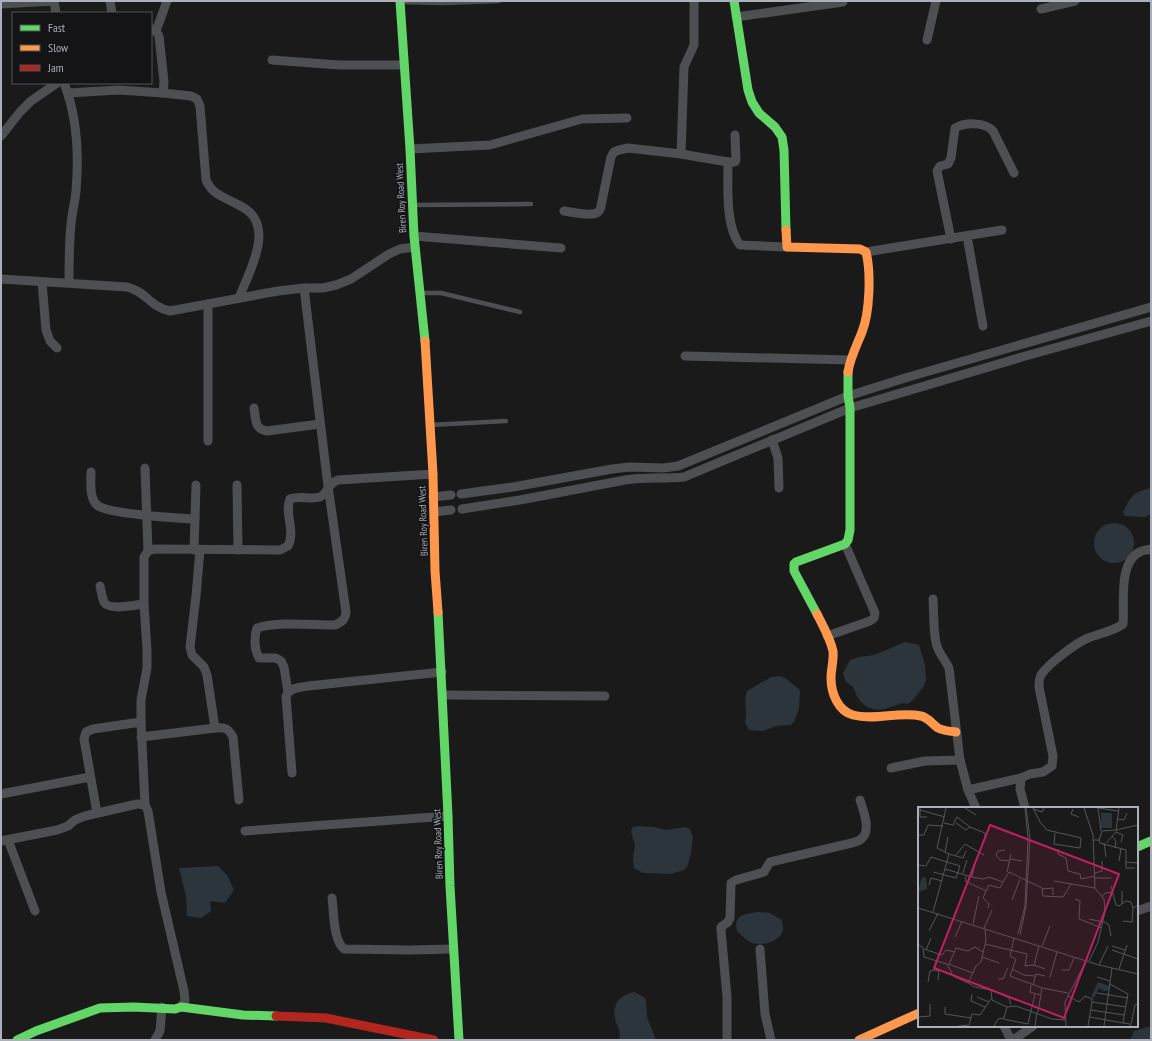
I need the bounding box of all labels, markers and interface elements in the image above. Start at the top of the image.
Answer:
legend [12,12,152,84]
text: Fast [48,20,66,35]
text: Slow [48,40,69,55]
text: Jam [47,60,64,75]
street label: Biren Roy Road West [393,162,409,233]
street label: Biren Roy Road West [415,485,431,556]
inset map [918,807,1138,1027]
street label: Biren Roy Road West [430,808,446,879]

